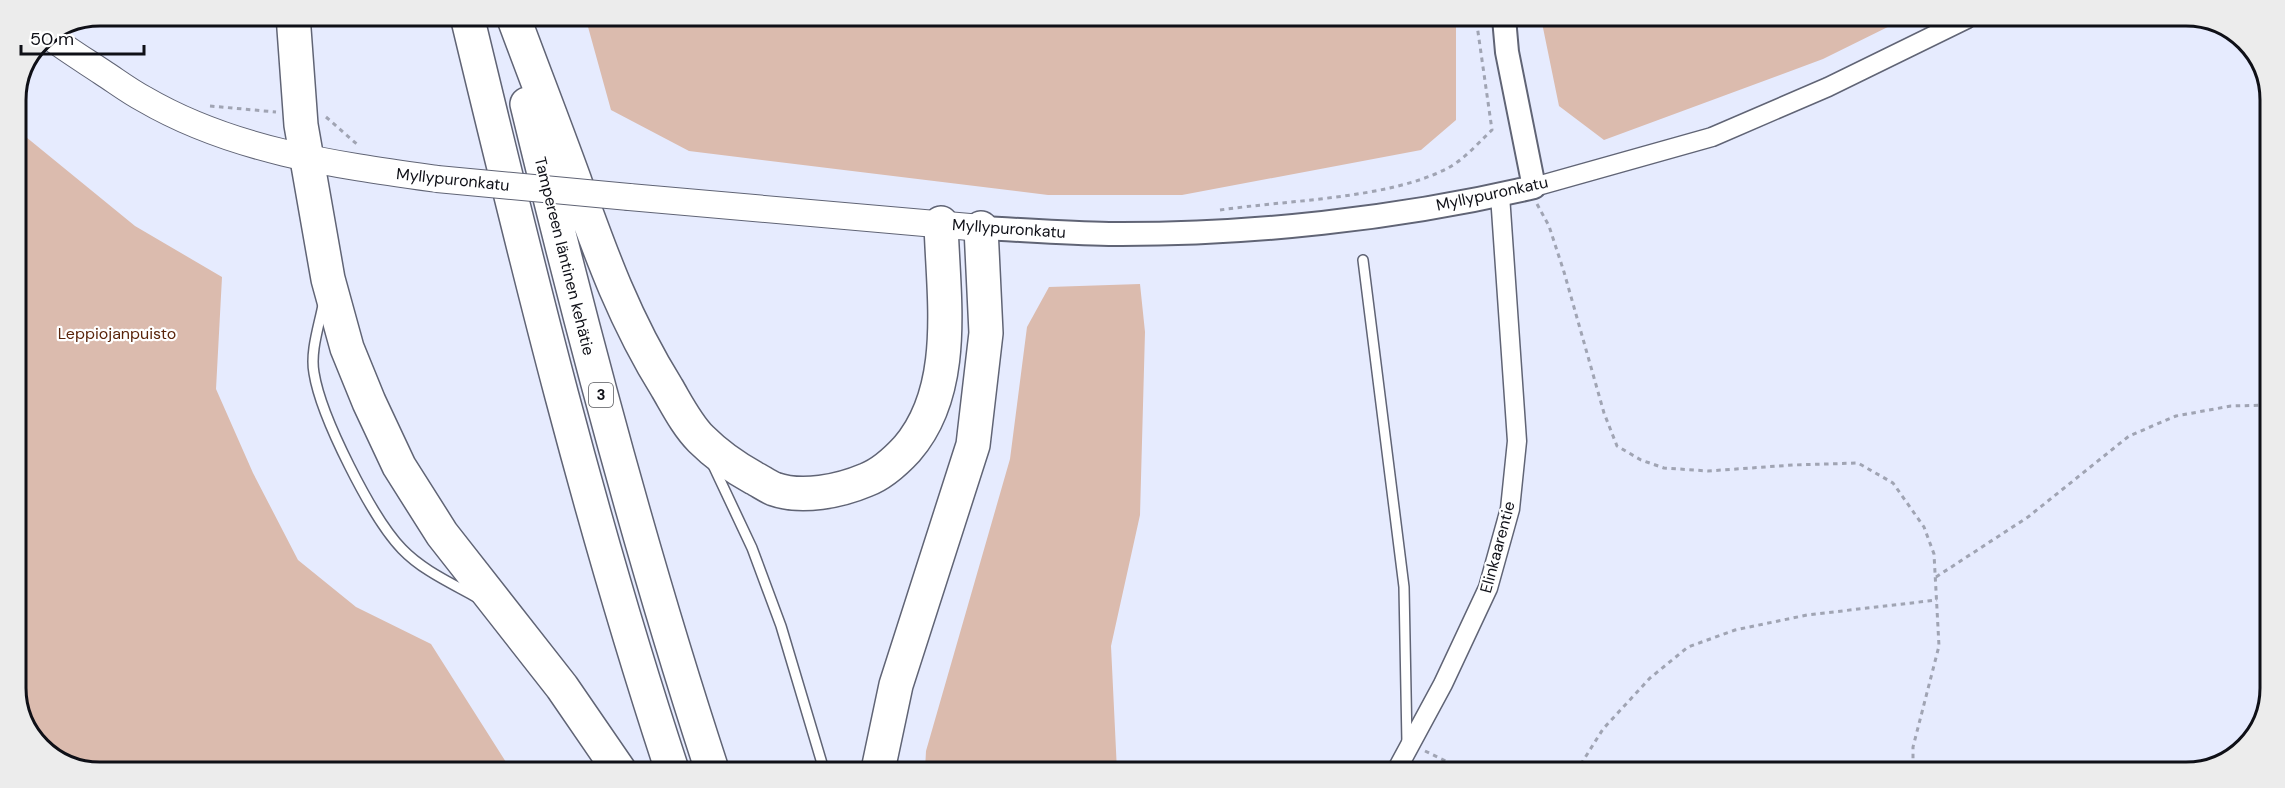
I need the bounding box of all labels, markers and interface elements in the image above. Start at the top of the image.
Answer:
scale bar [21,18,144,56]
text: 50 m [30,27,74,51]
street label: Tampereen läntinen kehätie [530,155,599,358]
street label: Myllypuronkatu [395,163,511,196]
street label: Myllypuronkatu [1434,171,1550,216]
street label: Myllypuronkatu [951,214,1066,243]
park label: Leppiojanpuisto [58,323,176,344]
road number: 3 [589,383,613,407]
street label: Elinkaarentie [1475,499,1520,595]

